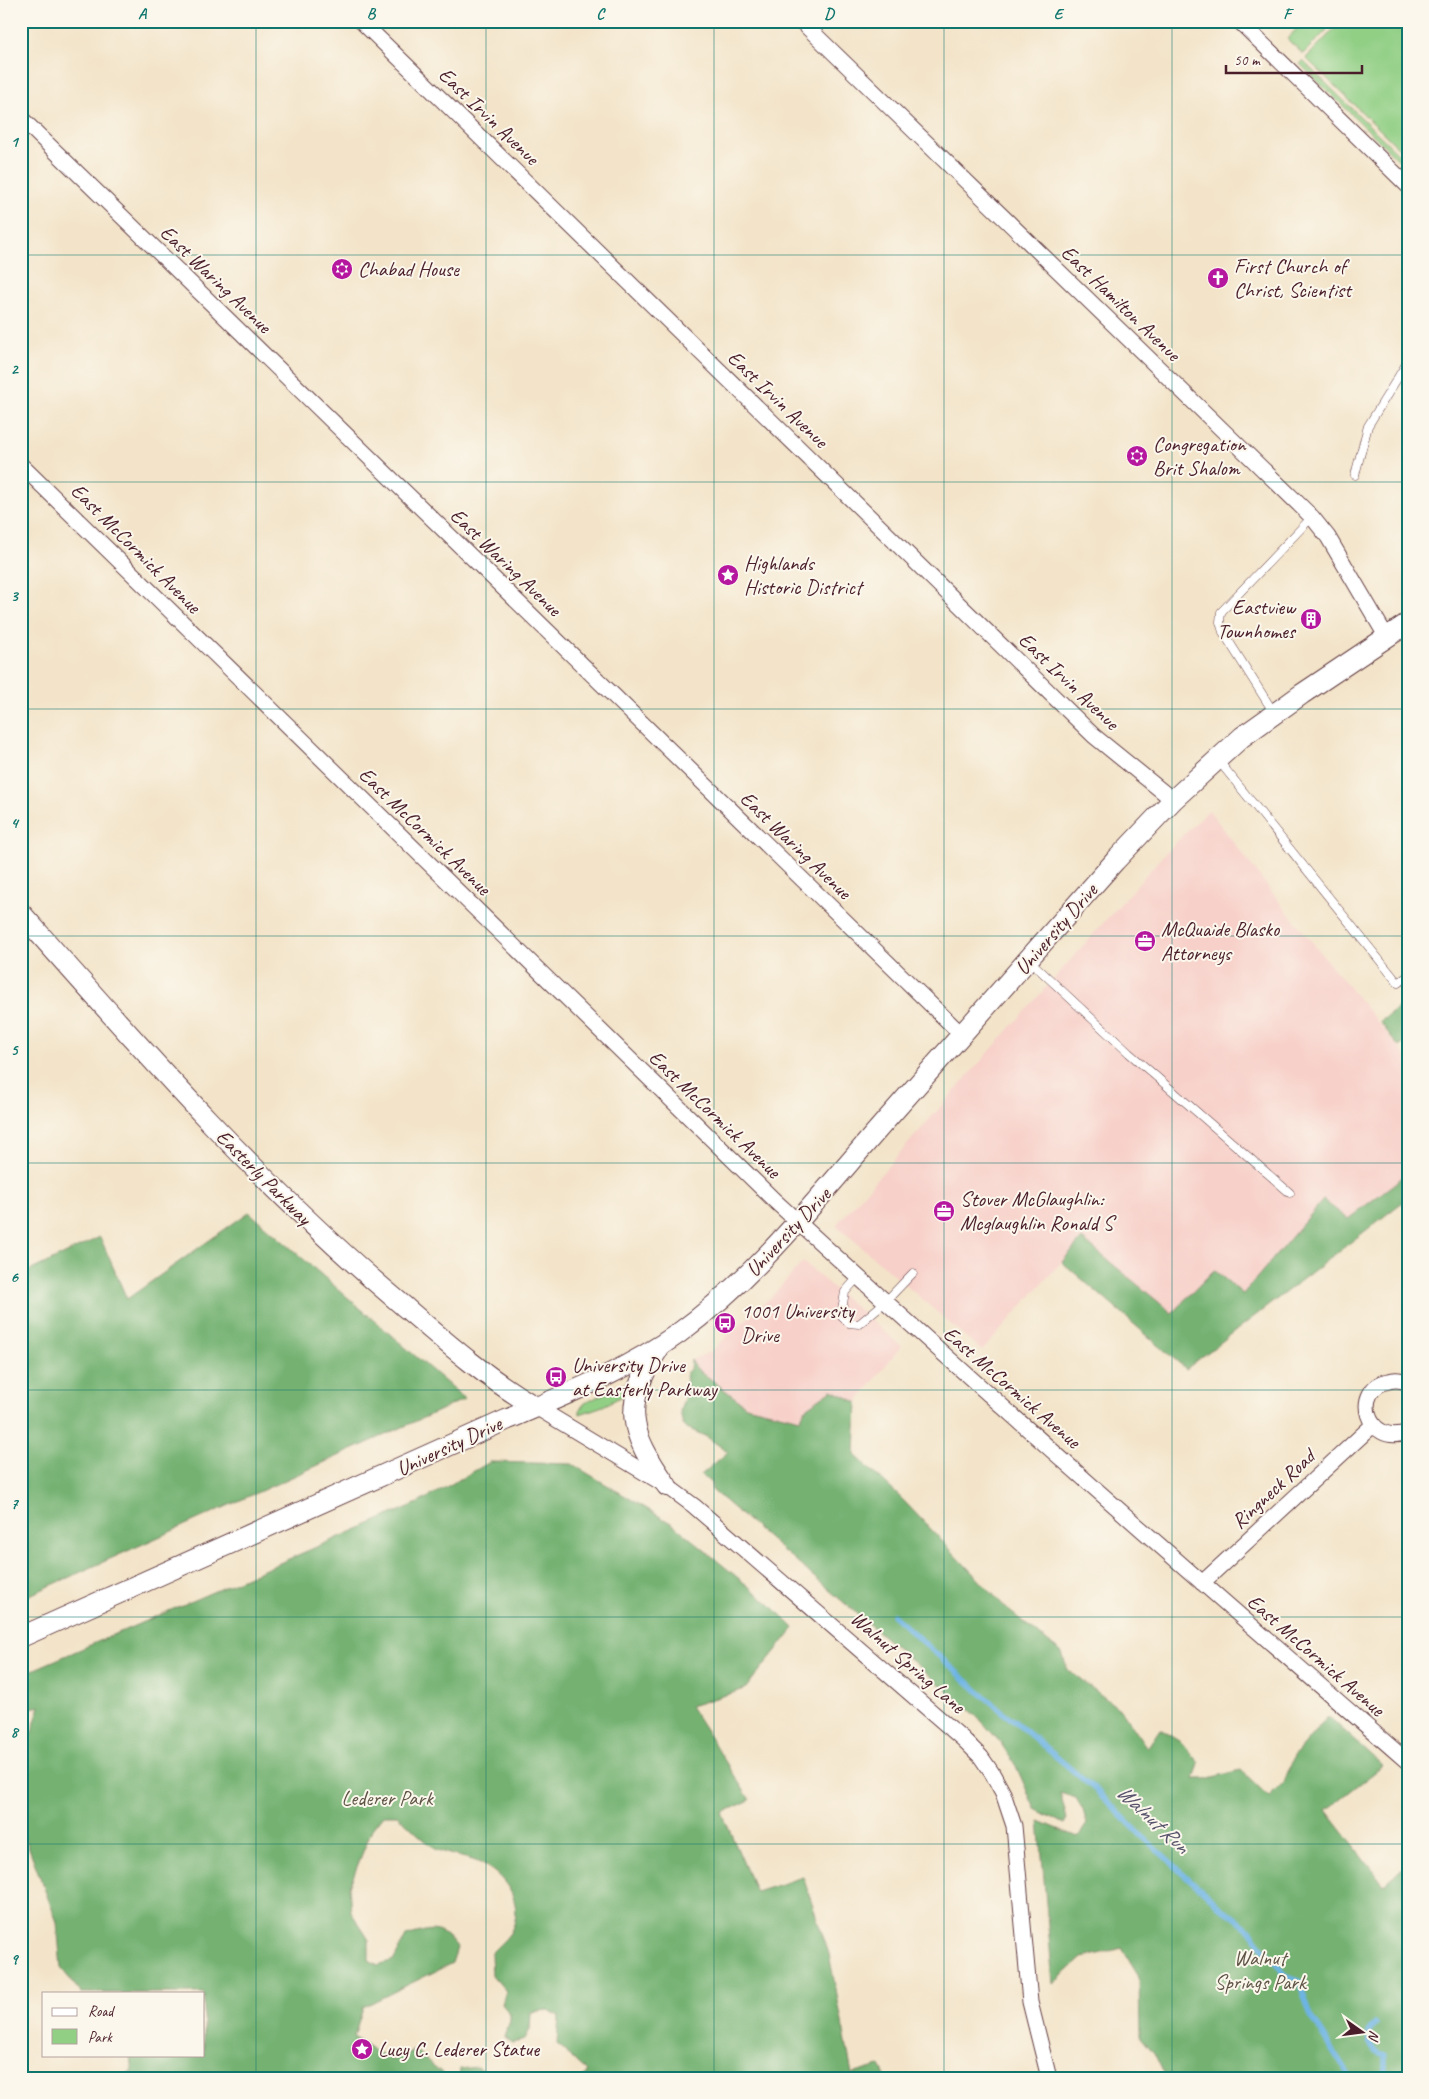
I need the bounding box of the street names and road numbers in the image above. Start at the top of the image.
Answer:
street label: East Irvin Avenue [433,62,546,172]
street label: East Waring Avenue [155,219,278,339]
street label: East Hamilton Avenue [1056,239,1188,368]
street label: East Irvin Avenue [722,345,835,455]
street label: East McCormick Avenue [66,478,207,619]
street label: East Waring Avenue [445,502,568,622]
street label: East Irvin Avenue [1013,627,1126,737]
street label: East McCormick Avenue [354,761,497,901]
street label: East Waring Avenue [735,785,858,905]
street label: University Drive [1009,877,1104,980]
street label: East McCormick Avenue [644,1044,787,1184]
street label: Easterly Parkway [211,1124,319,1232]
street label: University Drive [740,1181,837,1282]
street label: East McCormick Avenue [938,1320,1087,1454]
street label: University Drive [392,1410,507,1482]
street label: Ringneck Road [1226,1442,1322,1534]
street label: East McCormick Avenue [1242,1588,1391,1722]
street label: Walnut Spring Lane [845,1605,971,1720]

